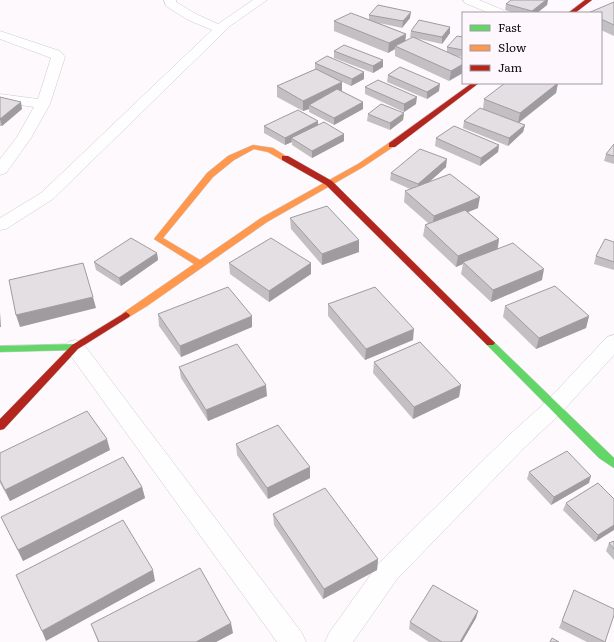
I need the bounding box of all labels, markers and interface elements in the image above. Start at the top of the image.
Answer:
legend [462,12,602,84]
text: Fast [498,18,522,36]
text: Slow [498,38,527,56]
text: Jam [498,58,523,76]

